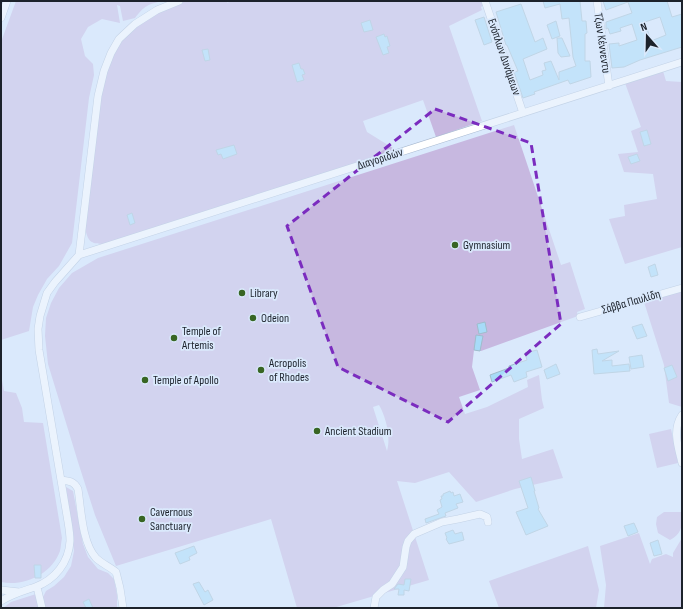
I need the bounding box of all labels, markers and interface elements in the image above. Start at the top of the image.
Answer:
street label: Τζων Κέννεντυ [590,12,614,74]
north arrow [627,16,667,56]
street label: Ενόπλων Δυνάμεων [484,17,524,98]
text: N [639,20,649,34]
street label: Διαγοριδών [355,145,405,173]
place label: Gymnasium [463,238,510,253]
marker: Gymnasium [450,240,460,250]
place label: Library [250,286,278,301]
street label: Σάββα Παυλίδη [600,286,662,318]
marker: Library [237,288,247,298]
place label: Odeion [261,311,289,326]
marker: Odeion [248,313,258,323]
place label: Temple of Artemis [181,324,221,353]
marker: Temple of Artemis [169,333,179,343]
place label: Acropolis of Rhodes [268,356,309,385]
marker: Acropolis of Rhodes [256,365,266,375]
place label: Temple of Apollo [153,373,219,388]
marker: Temple of Apollo [140,375,150,385]
place label: Ancient Stadium [324,424,392,439]
marker: Ancient Stadium [312,426,322,436]
place label: Cavernous Sanctuary [150,505,192,534]
marker: Cavernous Sanctuary [137,514,147,524]

